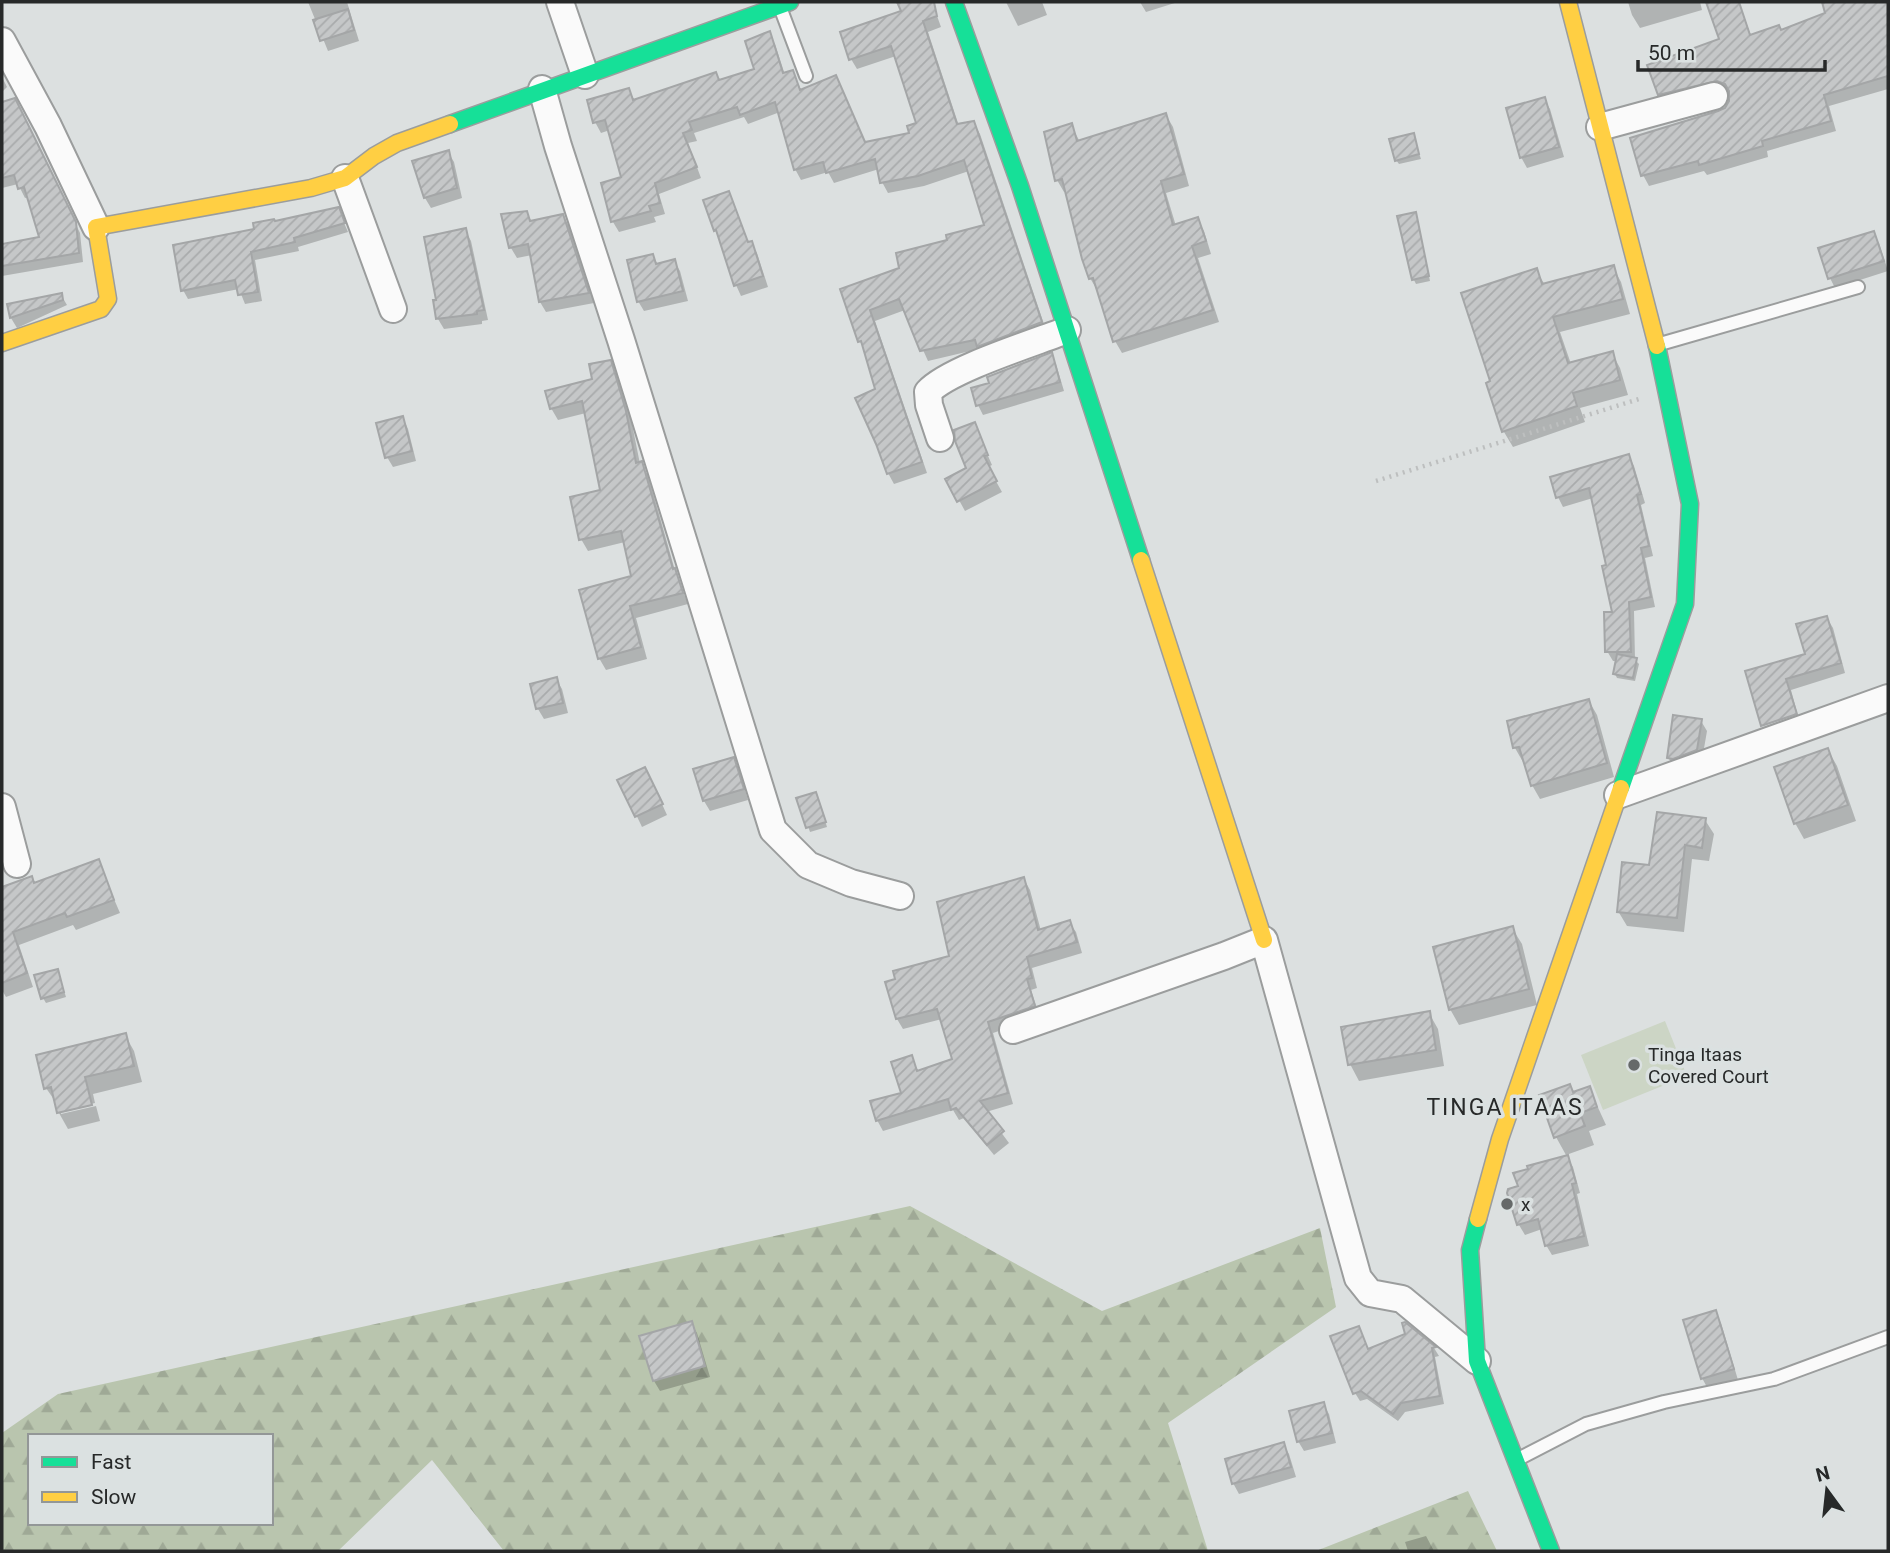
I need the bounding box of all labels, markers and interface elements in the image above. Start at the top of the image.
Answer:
scale bar [1638,28,1825,72]
text: 50 m [1648,41,1695,65]
place label: Tinga Itaas Covered Court [1648,1043,1769,1088]
marker: Tinga Itaas Covered Court [1626,1057,1642,1073]
district label: TINGA ITAAS [1426,1094,1584,1121]
place label: x [1521,1193,1531,1216]
marker: x [1499,1196,1515,1212]
legend [28,1434,273,1525]
text: Fast [91,1450,132,1474]
north arrow [1792,1455,1862,1525]
text: N [1813,1461,1832,1487]
text: Slow [91,1485,137,1509]

